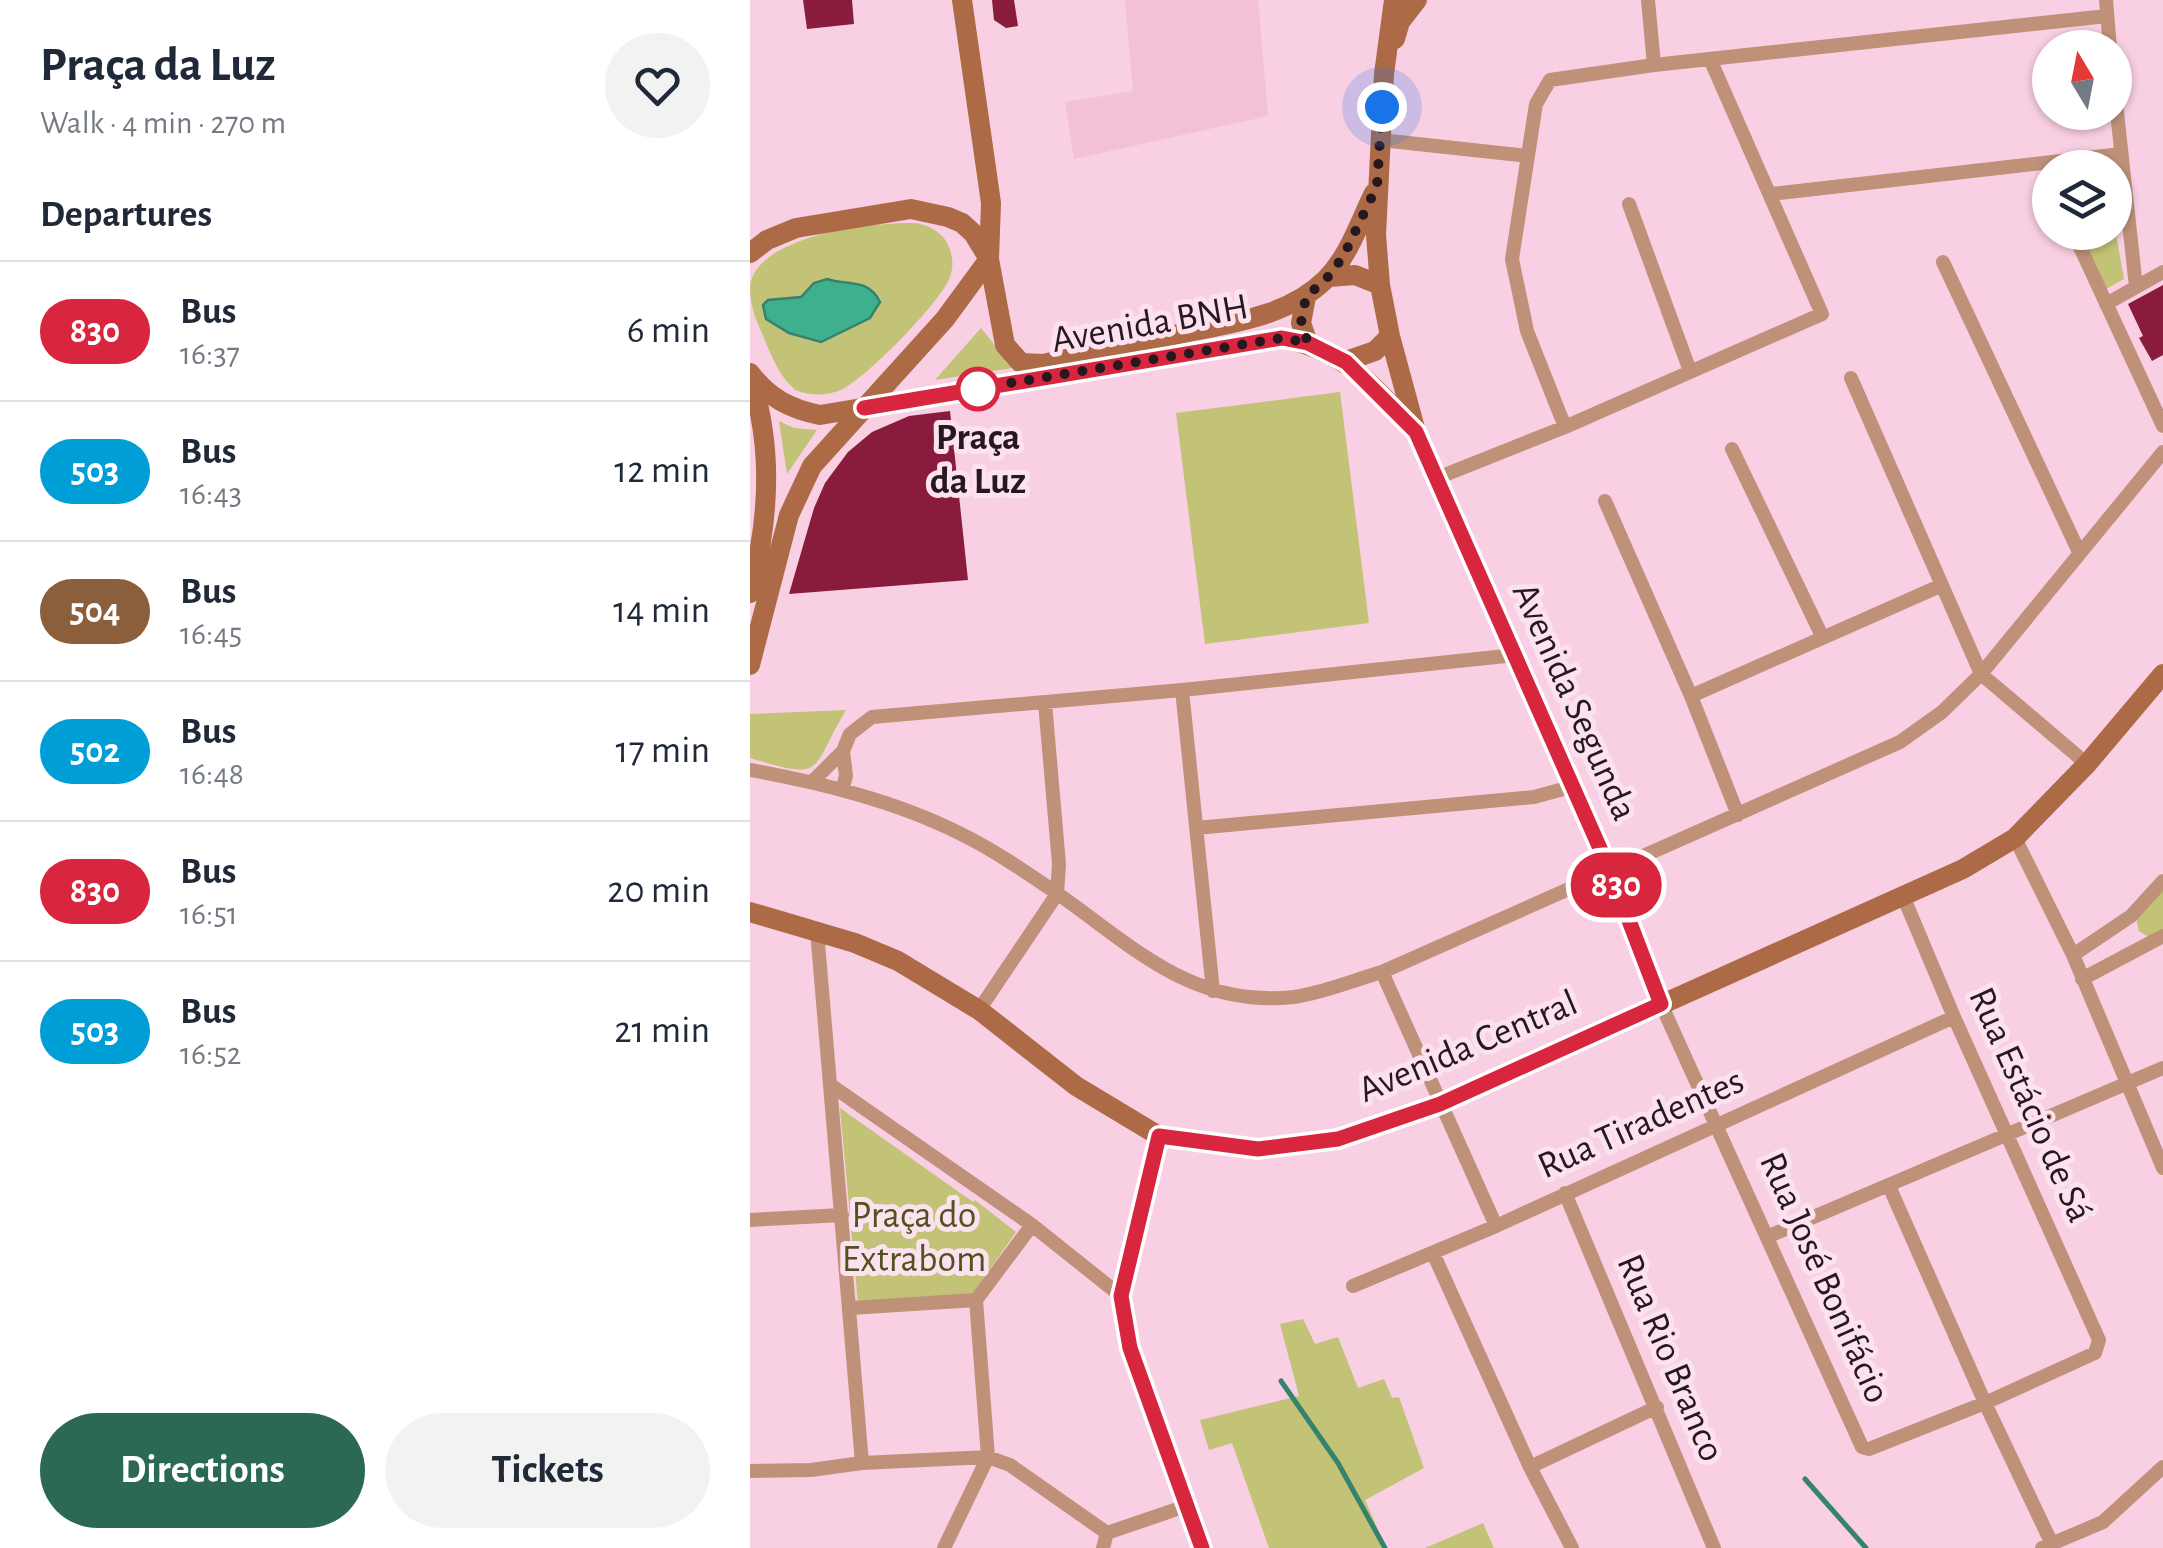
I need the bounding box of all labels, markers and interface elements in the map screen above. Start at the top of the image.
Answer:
north arrow [2032,30,2132,130]
map controls [2032,30,2132,250]
button: heart [605,33,710,138]
text: Praça da Luz [40,42,276,90]
your location [1357,82,1407,132]
text: Walk · 4 min · 270 m [40,107,286,139]
button: layers [2032,150,2132,250]
text: Departures [40,196,212,234]
street label: Avenida BNH [1049,288,1251,360]
text: Bus [180,293,236,331]
text: 6 min [627,312,710,350]
text: 830 [70,314,120,349]
text: 16:37 [180,338,240,370]
marker: Praça da Luz [957,368,999,410]
place label: Praça da Luz [930,419,1026,501]
text: Bus [180,433,236,471]
text: 12 min [614,452,710,490]
text: 503 [71,454,119,489]
text: 16:43 [180,478,242,510]
text: Bus [180,573,236,611]
street label: Avenida Segunda [1505,578,1643,826]
text: 14 min [613,592,710,630]
text: 504 [70,594,120,629]
text: 16:45 [180,618,242,650]
text: Bus [180,713,236,751]
text: 17 min [616,732,710,770]
text: 502 [70,734,120,769]
text: 16:48 [180,758,244,790]
line badge: 830 [1558,852,1674,918]
text: Bus [180,853,236,891]
text: 830 [1591,868,1641,903]
text: 20 min [607,872,710,910]
text: 830 [70,874,120,909]
text: 16:51 [180,898,238,930]
street label: Rua Estácio de Sá [1961,982,2099,1228]
street label: Avenida Central [1353,984,1583,1110]
text: Bus [180,993,236,1031]
text: 21 min [614,1012,710,1050]
text: 503 [71,1014,119,1049]
text: 16:52 [180,1038,241,1070]
street label: Rua Tiradentes [1532,1062,1750,1186]
street label: Rua José Bonifácio [1752,1147,1896,1409]
park label: Praça do Extrabom [842,1197,986,1279]
street label: Rua Rio Branco [1609,1249,1731,1467]
button: Directions [40,1413,365,1528]
button: Tickets [385,1413,710,1528]

